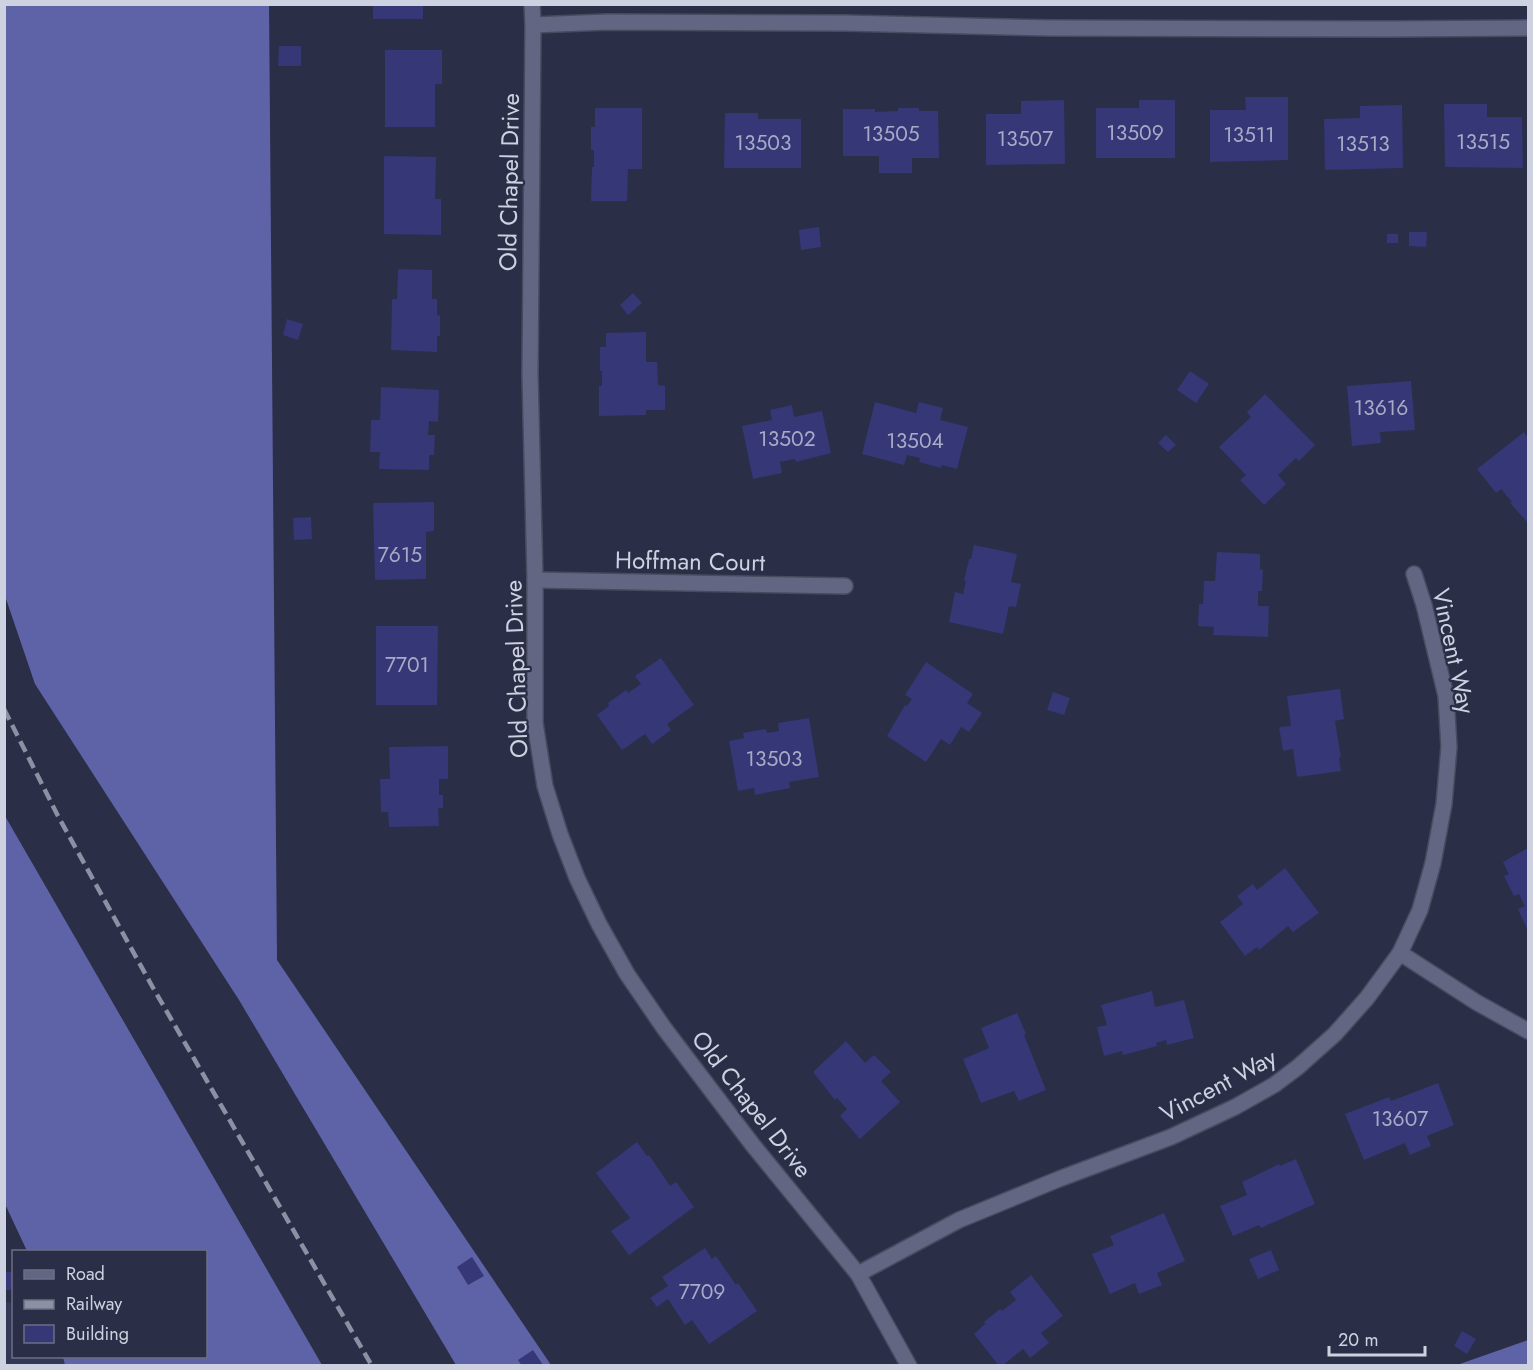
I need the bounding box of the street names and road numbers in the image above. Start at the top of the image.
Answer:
street label: Old Chapel Drive [490,93,528,271]
street label: Hoffman Court [615,542,766,580]
street label: Old Chapel Drive [495,579,537,759]
street label: Vincent Way [1424,585,1484,717]
street label: Old Chapel Drive [683,1023,821,1185]
street label: Vincent Way [1154,1039,1283,1130]

